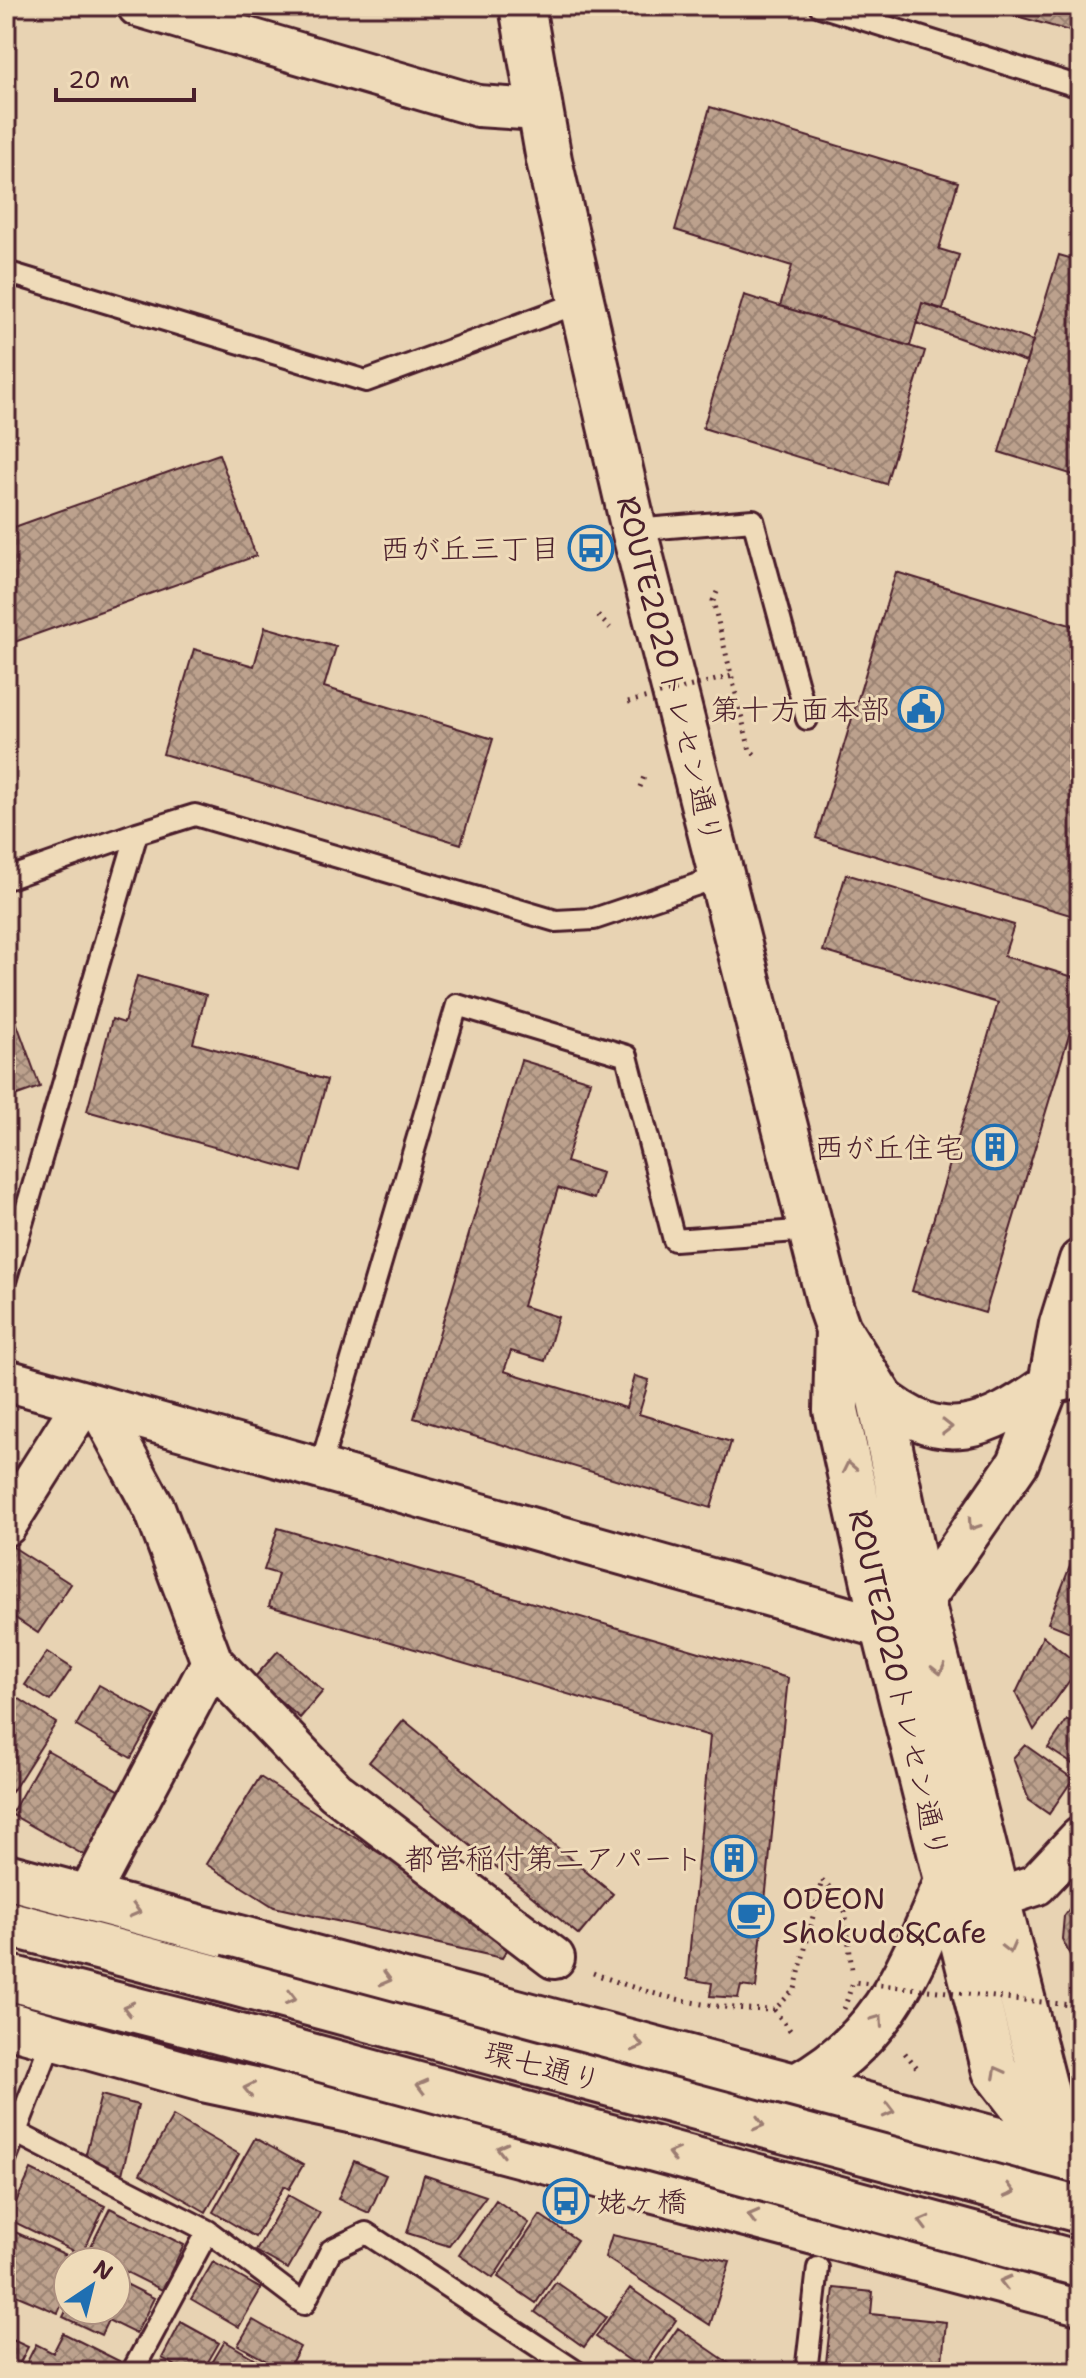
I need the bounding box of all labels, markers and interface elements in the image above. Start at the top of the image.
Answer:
scale bar [56,52,194,102]
text: 20 m [68,64,130,96]
street label: ROUTE2020トレセン通り [607,492,733,848]
bus stop icon: 西が丘三丁目 [567,524,615,572]
place label: 西が丘三丁目 [380,528,560,569]
public building icon: 第十方面本部 [897,685,945,733]
place label: 第十方面本部 [710,689,890,730]
building icon: 西が丘住宅 [971,1123,1019,1171]
place label: 西が丘住宅 [814,1127,964,1168]
one-way arrow [941,1418,954,1436]
one-way arrow [841,1460,858,1474]
street label: ROUTE2020トレセン通り [839,1505,959,1863]
one-way arrow [968,1517,983,1531]
one-way arrow [930,1661,947,1675]
building icon: 都営稲付第二アパート [710,1834,758,1882]
place label: 都営稲付第二アパート [405,1838,703,1879]
place label: ODEON Shokudo&Cafe [782,1878,987,1953]
cafe icon: ODEON Shokudo&Cafe [727,1891,775,1939]
one-way arrow [128,1902,142,1919]
one-way arrow [999,1941,1016,1954]
one-way arrow [379,1970,393,1987]
one-way arrow [284,1989,298,2005]
one-way arrow [121,2000,135,2017]
one-way arrow [868,2015,883,2029]
street label: 環七通り [480,2031,606,2101]
one-way arrow [630,2035,644,2052]
one-way arrow [992,2066,1008,2080]
one-way arrow [415,2079,429,2096]
one-way arrow [243,2081,256,2098]
one-way arrow [882,2101,896,2118]
one-way arrow [751,2114,765,2131]
one-way arrow [495,2142,509,2159]
one-way arrow [666,2147,680,2163]
bus stop icon: 姥ヶ橋 [542,2177,590,2225]
place label: 姥ヶ橋 [597,2181,687,2222]
one-way arrow [1002,2182,1016,2199]
one-way arrow [747,2208,761,2225]
one-way arrow [917,2214,931,2231]
north arrow [52,2246,132,2326]
text: N [88,2253,119,2287]
one-way arrow [998,2275,1012,2292]

